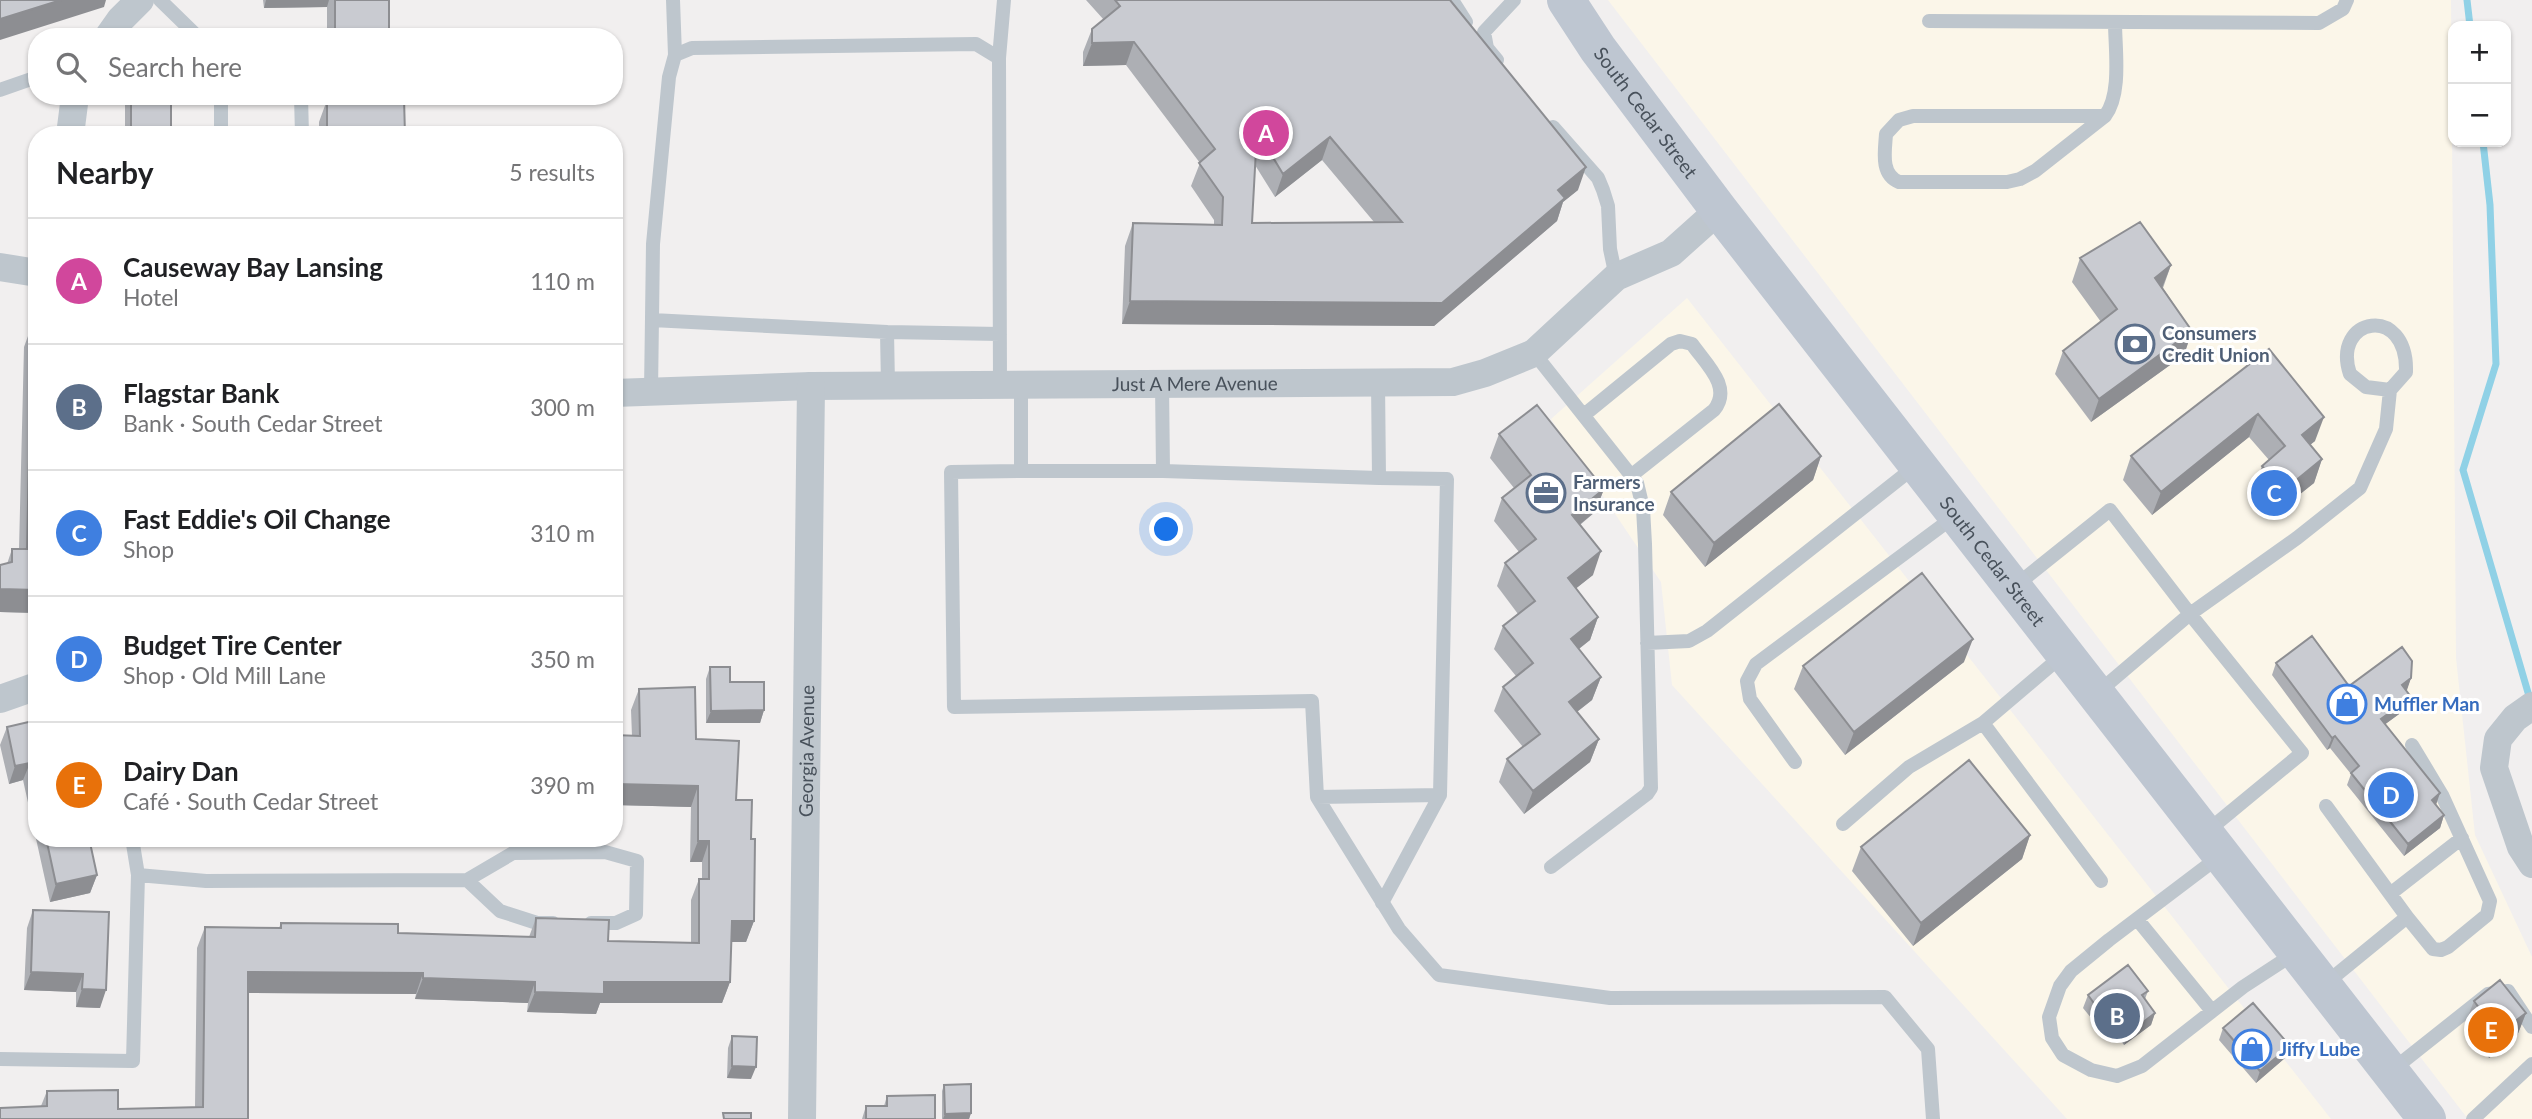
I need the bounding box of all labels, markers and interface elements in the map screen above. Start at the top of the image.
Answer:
map controls [2448,21,2511,147]
button: + [2448,21,2511,84]
search box [28,28,623,105]
street label: South Cedar Street [1589,42,1703,182]
icon: search [52,48,90,86]
text: Search here [108,51,242,83]
button: − [2448,84,2511,147]
pin: A [1243,107,1289,159]
text: Nearby [56,154,154,190]
text: 5 results [509,158,595,186]
text: Causeway Bay Lansing [123,251,383,283]
text: A [71,267,87,295]
text: 110 m [530,267,595,295]
text: Hotel [123,283,179,311]
place label: Consumers Credit Union [2162,321,2270,366]
bank icon: Consumers Credit Union [2114,323,2156,365]
street label: Just A Mere Avenue [1112,371,1278,395]
text: Flagstar Bank [123,377,279,409]
text: B [71,393,87,421]
text: 300 m [530,393,595,421]
text: Bank · South Cedar Street [123,409,383,437]
pin: C [2251,467,2297,519]
place label: Farmers Insurance [1573,470,1655,515]
office icon: Farmers Insurance [1525,472,1567,514]
street label: South Cedar Street [1935,491,2051,630]
text: Fast Eddie's Oil Change [123,503,391,535]
your location [1149,512,1183,546]
text: C [71,519,87,547]
text: 310 m [530,519,595,547]
text: Shop [123,535,174,563]
text: Budget Tire Center [123,629,342,661]
text: D [70,645,88,673]
text: 350 m [530,645,595,673]
text: Shop · Old Mill Lane [123,661,326,689]
shop icon: Muffler Man [2326,683,2368,725]
street label: Georgia Avenue [794,685,818,817]
place label: Muffler Man [2374,692,2480,715]
text: Dairy Dan [123,755,239,787]
pin: D [2368,769,2414,821]
text: E [72,771,86,799]
text: 390 m [530,771,595,799]
text: Café · South Cedar Street [123,787,378,815]
pin: B [2094,990,2140,1042]
pin: E [2468,1004,2514,1056]
shop icon: Jiffy Lube [2231,1028,2273,1070]
place label: Jiffy Lube [2279,1037,2360,1060]

